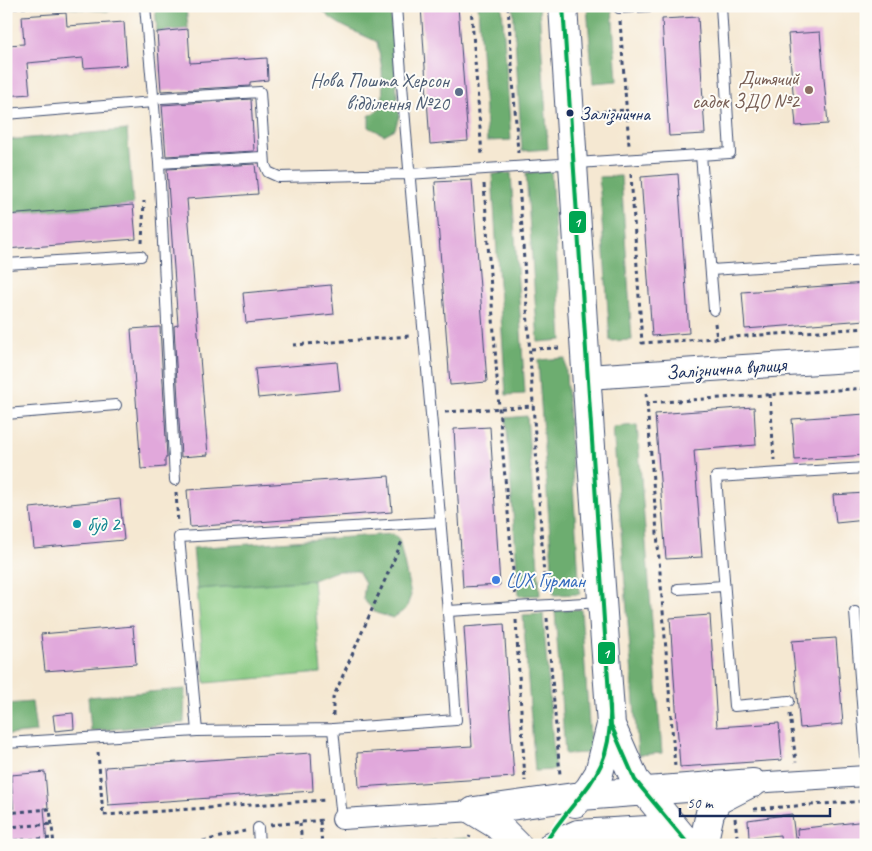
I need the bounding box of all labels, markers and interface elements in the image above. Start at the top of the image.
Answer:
place label: Дитячий садок ЗДО №2 [692,66,801,114]
place label: Нова Пошта Херсон відділення №20 [310,68,451,116]
marker: Дитячий садок ЗДО №2 [803,84,815,96]
marker: Нова Пошта Херсон відділення №20 [453,86,465,98]
place label: Залізнична [579,102,651,126]
marker: Залізнична [565,108,575,118]
line badge: 1 [568,210,587,234]
text: 1 [574,214,582,231]
street label: Залізнична вулиця [665,352,789,386]
place label: буд 2 [87,512,122,537]
marker: буд 2 [71,518,83,530]
place label: LUX Гурман [506,568,587,593]
marker: LUX Гурман [490,574,502,586]
line badge: 1 [597,641,616,665]
text: 1 [603,645,611,662]
scale bar [680,786,830,818]
text: 50 m [687,794,714,813]

